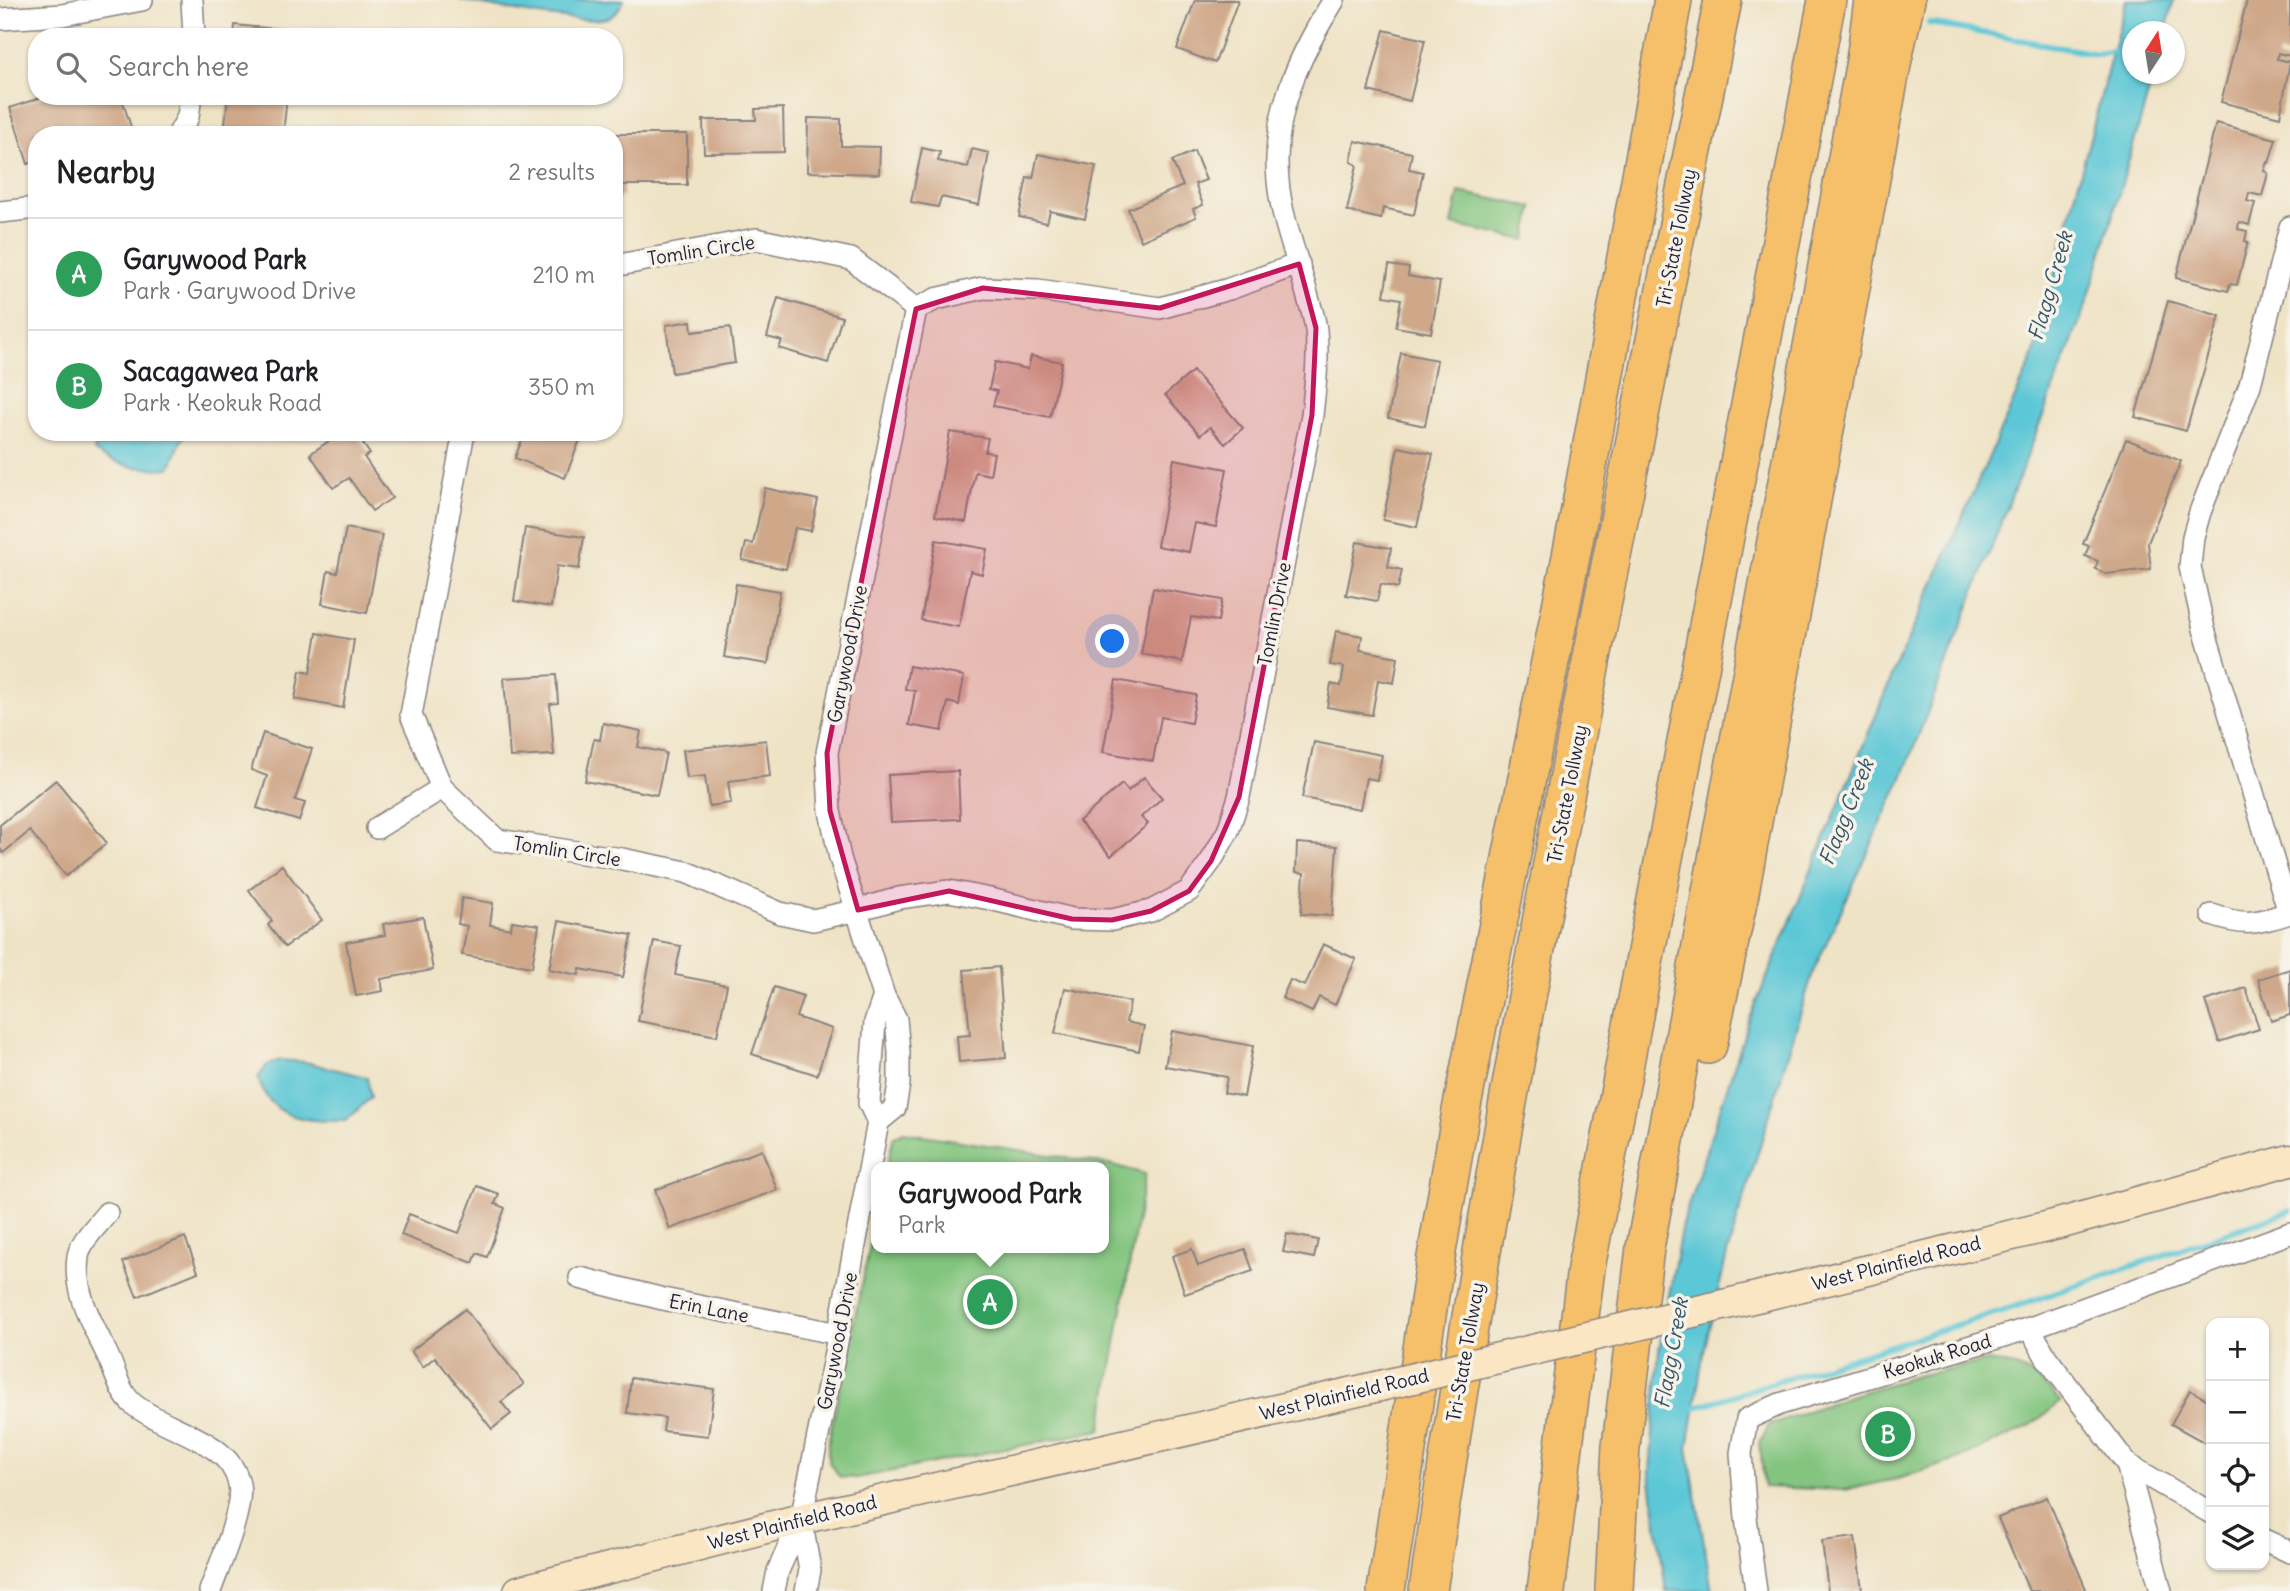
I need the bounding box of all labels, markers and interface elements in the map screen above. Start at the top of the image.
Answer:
north arrow [2122,21,2185,84]
search box [28,28,623,105]
icon: search [52,48,90,86]
text: Search here [108,50,249,83]
text: Nearby [56,153,156,191]
text: 2 results [509,157,595,186]
street label: Tri-State Tollway [1651,166,1701,310]
water label: Flagg Creek [2022,227,2079,344]
street label: Tomlin Circle [645,230,757,270]
text: Garywood Park [123,243,307,276]
text: A [72,260,86,289]
text: 210 m [532,260,595,289]
text: Park · Garywood Drive [123,276,356,305]
text: Sacagawea Park [123,355,319,388]
text: B [71,372,87,401]
text: 350 m [528,372,595,401]
text: Park · Keokuk Road [123,388,322,417]
street label: Tomlin Drive [1252,560,1296,668]
street label: Garywood Drive [822,583,872,725]
your location [1095,624,1129,658]
street label: Tri-State Tollway [1542,722,1592,866]
water label: Flagg Creek [1813,754,1880,869]
street label: Tomlin Circle [511,831,623,871]
popup [871,1162,1109,1253]
text: Garywood Park [898,1177,1082,1210]
text: Park [898,1210,946,1239]
street label: West Plainfield Road [1809,1230,1983,1296]
street label: Garywood Drive [812,1270,862,1412]
pin: A [967,1276,1013,1328]
street label: Tri-State Tollway [1441,1280,1489,1424]
street label: Erin Lane [667,1289,751,1327]
water label: Flagg Creek [1648,1294,1694,1410]
map controls [2206,1318,2269,1570]
button: + [2206,1318,2269,1381]
street label: Keokuk Road [1880,1328,1994,1384]
street label: West Plainfield Road [1257,1363,1431,1425]
button: − [2206,1381,2269,1444]
pin: B [1865,1408,1911,1460]
button: locate [2206,1444,2269,1507]
street label: West Plainfield Road [705,1489,879,1555]
button: layers [2206,1507,2269,1570]

